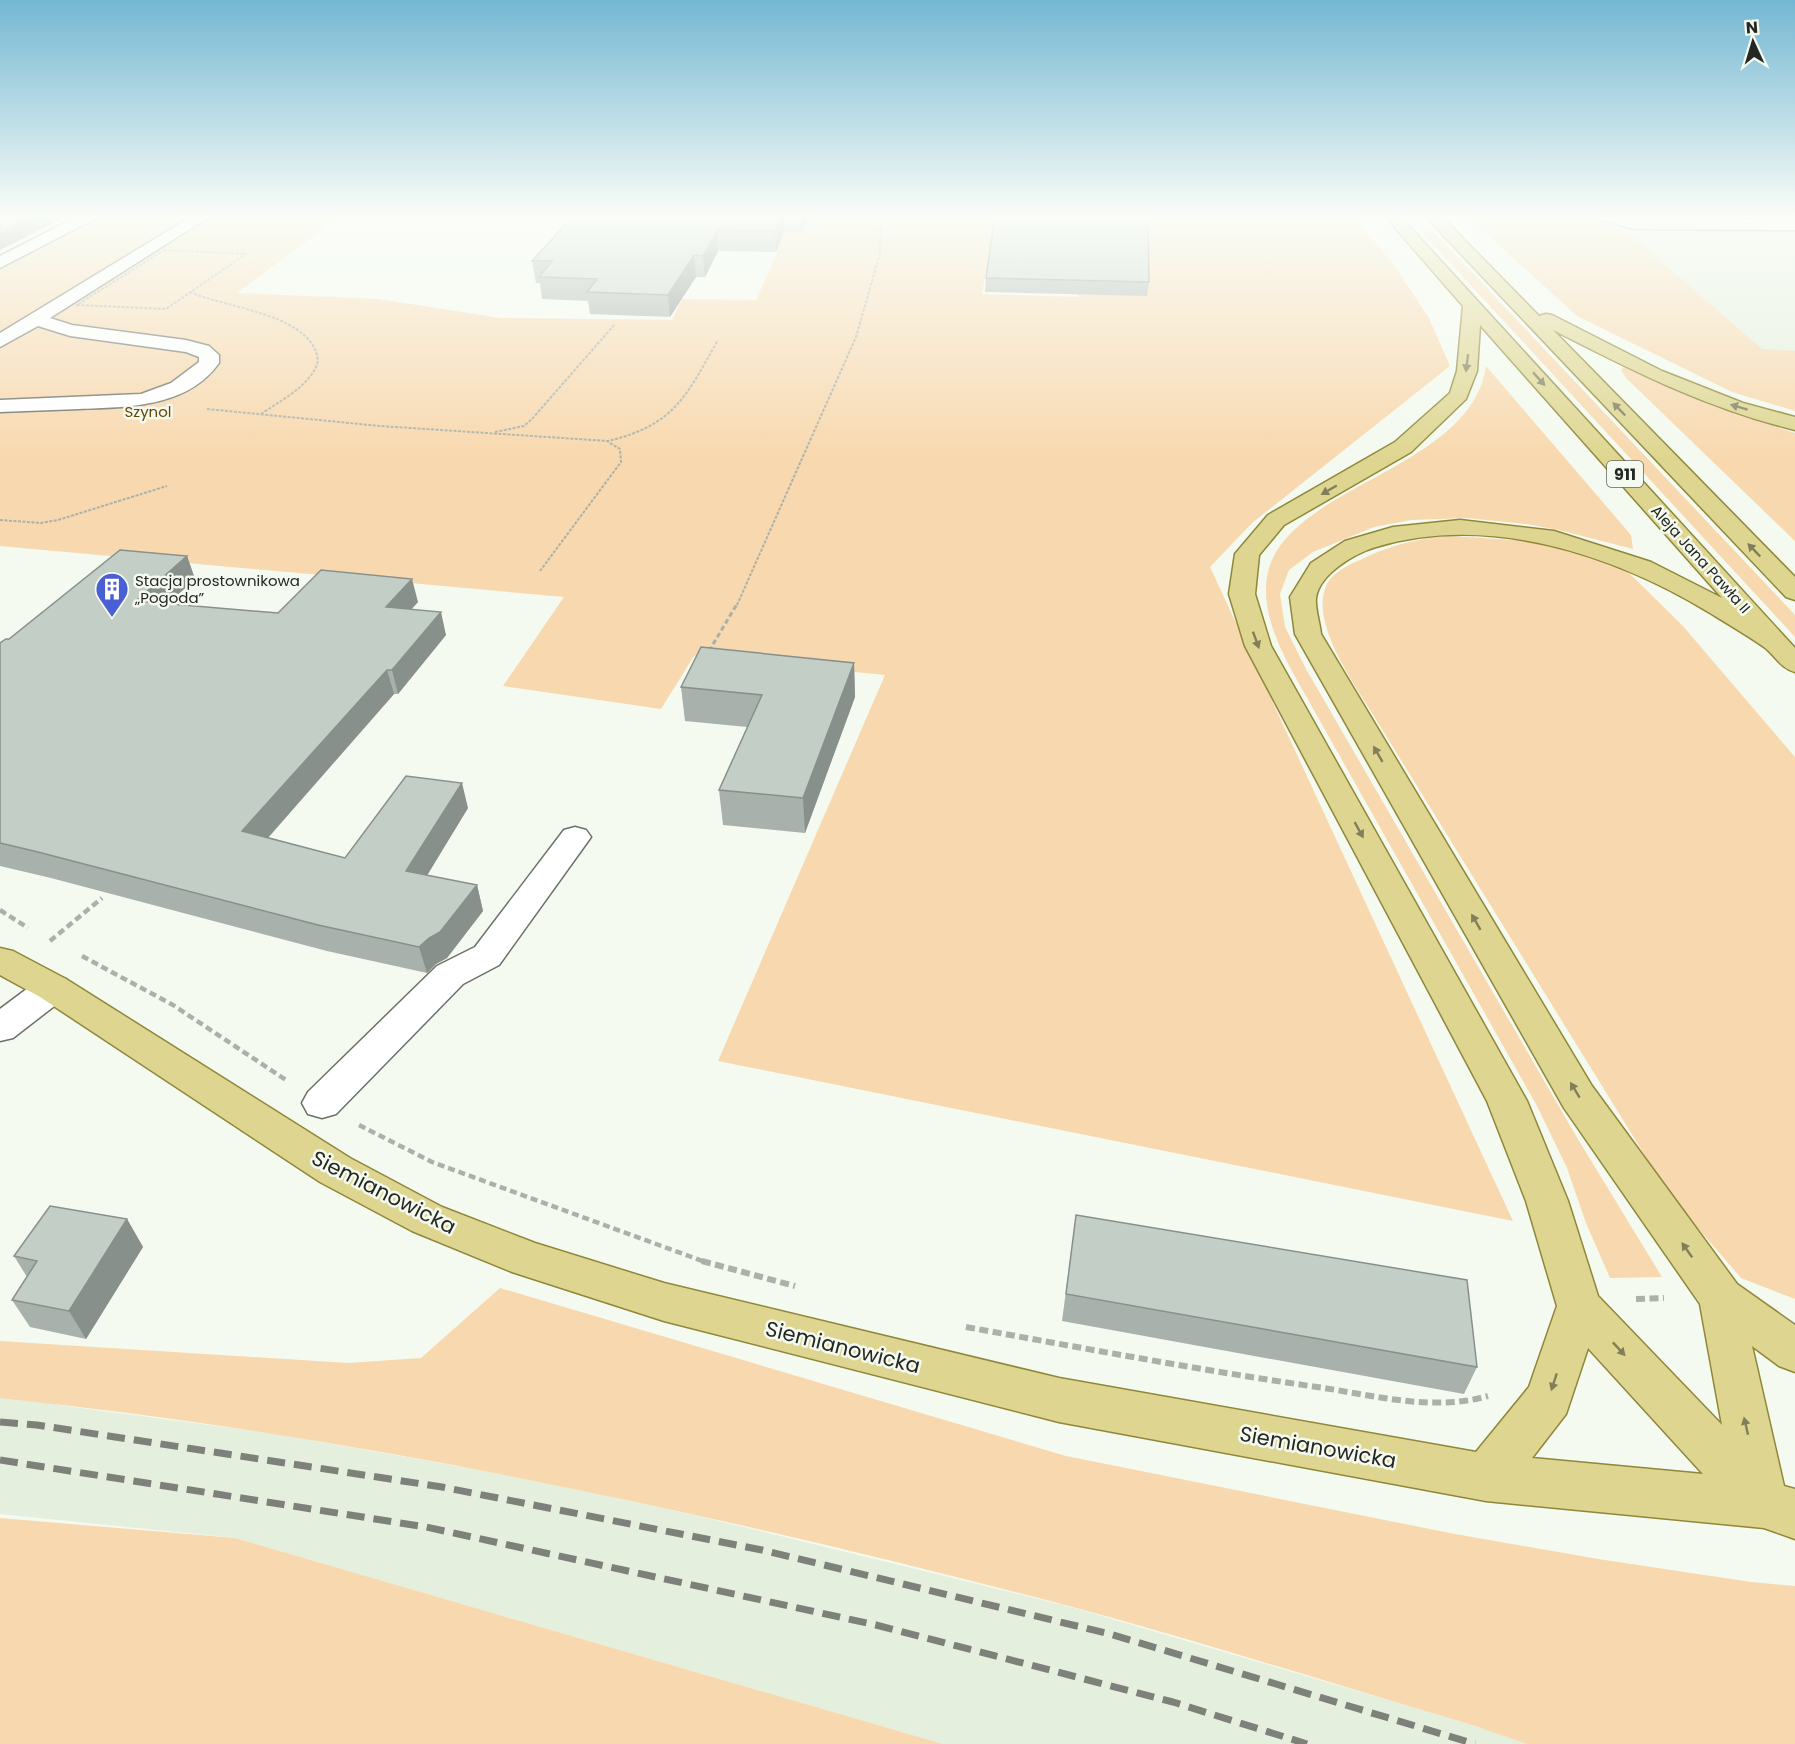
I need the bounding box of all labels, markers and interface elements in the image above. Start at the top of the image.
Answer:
north arrow [1723,12,1783,72]
text: N [1745,16,1759,39]
one-way arrow [1462,353,1472,372]
one-way arrow [1532,372,1546,387]
park label: Szynol [125,401,171,422]
one-way arrow [1613,402,1627,416]
one-way arrow [1730,402,1748,412]
road number: 911 [1607,461,1643,487]
one-way arrow [1321,484,1337,495]
street label: Aleja Jana Pawła II [1647,500,1755,618]
one-way arrow [1748,543,1762,557]
place label: Stacja prostownikowa „Pogoda” [134,570,300,608]
building icon: Stacja prostownikowa „Pogoda” [94,571,130,618]
one-way arrow [1252,632,1262,650]
one-way arrow [1373,745,1383,762]
one-way arrow [1354,822,1364,839]
one-way arrow [1471,914,1482,930]
one-way arrow [1569,1082,1580,1098]
street label: Siemianowicka [307,1143,461,1241]
one-way arrow [1681,1242,1693,1258]
street label: Siemianowicka [763,1314,923,1380]
one-way arrow [1611,1342,1625,1356]
one-way arrow [1549,1373,1559,1391]
one-way arrow [1741,1417,1751,1435]
street label: Siemianowicka [1237,1419,1399,1475]

